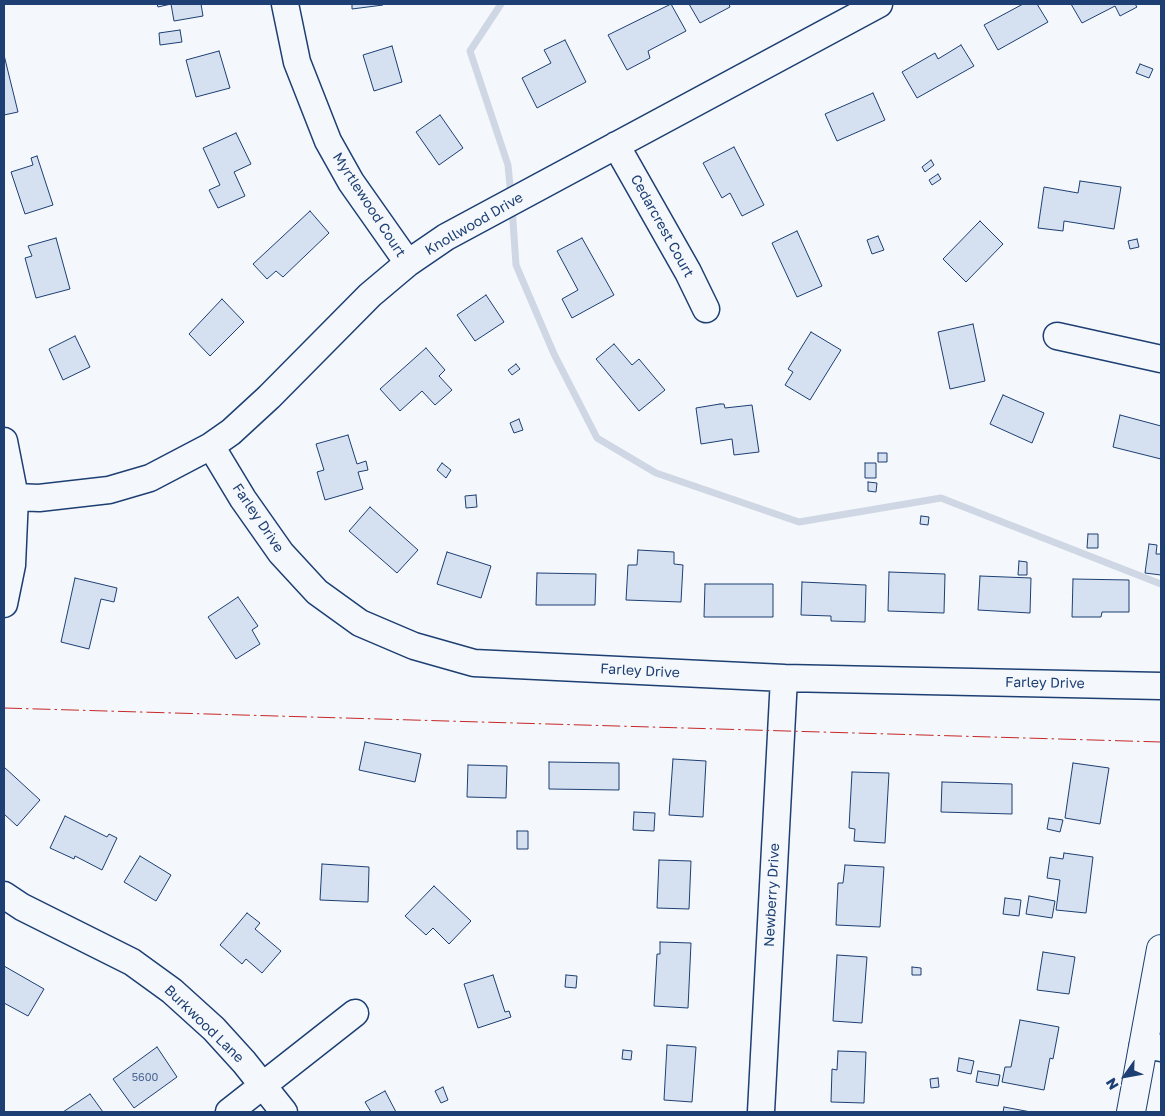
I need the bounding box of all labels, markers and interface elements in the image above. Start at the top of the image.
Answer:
street label: Myrtlewood Court [329,150,409,260]
street label: Cedarcrest Court [627,172,697,280]
street label: Knollwood Drive [422,189,526,259]
street label: Farley Drive [229,480,287,556]
street label: Farley Drive [600,661,680,681]
street label: Farley Drive [1005,674,1085,692]
street label: Newberry Drive [761,843,783,947]
street label: Burkwood Lane [161,982,247,1066]
north arrow [1100,1051,1150,1101]
house number: 5600 [132,1071,158,1085]
text: N [1102,1075,1122,1093]

